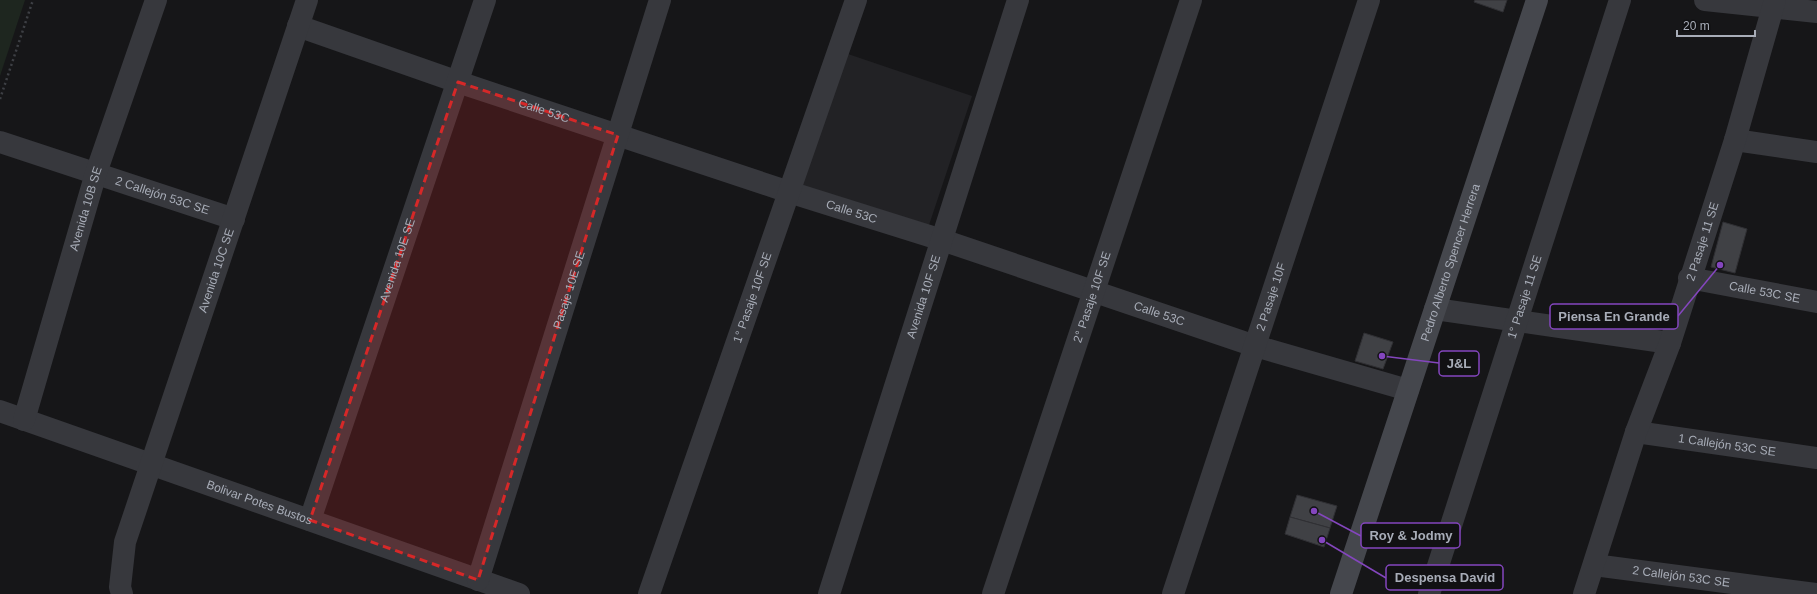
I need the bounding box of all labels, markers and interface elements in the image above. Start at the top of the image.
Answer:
scale bar [1677,12,1755,38]
text: 20 m [1683,19,1710,33]
street label: Calle 53C [517,96,571,126]
street label: Avenida 10B SE [67,165,105,253]
street label: 2 Callejón 53C SE [114,173,211,217]
street label: Pedro Alberto Spencer Herrera [1418,182,1483,343]
street label: Calle 53C [824,197,879,226]
street label: 2 Pasaje 11 SE [1683,200,1722,283]
street label: Avenida 10E SE [377,217,418,304]
street label: Avenida 10C SE [196,227,237,314]
street label: Pasaje 10E SE [550,249,588,331]
street label: 1° Pasaje 10F SE [730,250,775,345]
street label: 2° Pasaje 10F SE [1070,250,1114,344]
street label: Avenida 10F SE [904,253,943,340]
street label: 1° Pasaje 11 SE [1505,254,1544,340]
street label: 2 Pasaje 10F [1253,261,1289,333]
street label: Calle 53C SE [1728,279,1801,306]
street label: Calle 53C [1132,298,1187,329]
callout: Piensa En Grande [1550,304,1678,329]
text: Piensa En Grande [1558,309,1670,324]
callout: J&L [1439,351,1479,376]
text: J&L [1447,356,1471,371]
street label: 1 Callejón 53C SE [1677,431,1777,459]
street label: Bolivar Potes Bustos [205,477,314,527]
callout: Roy & Jodmy [1361,523,1460,548]
text: Roy & Jodmy [1369,528,1453,543]
street label: 2 Callejón 53C SE [1632,563,1731,590]
callout: Despensa David [1386,565,1503,590]
text: Despensa David [1395,570,1495,585]

